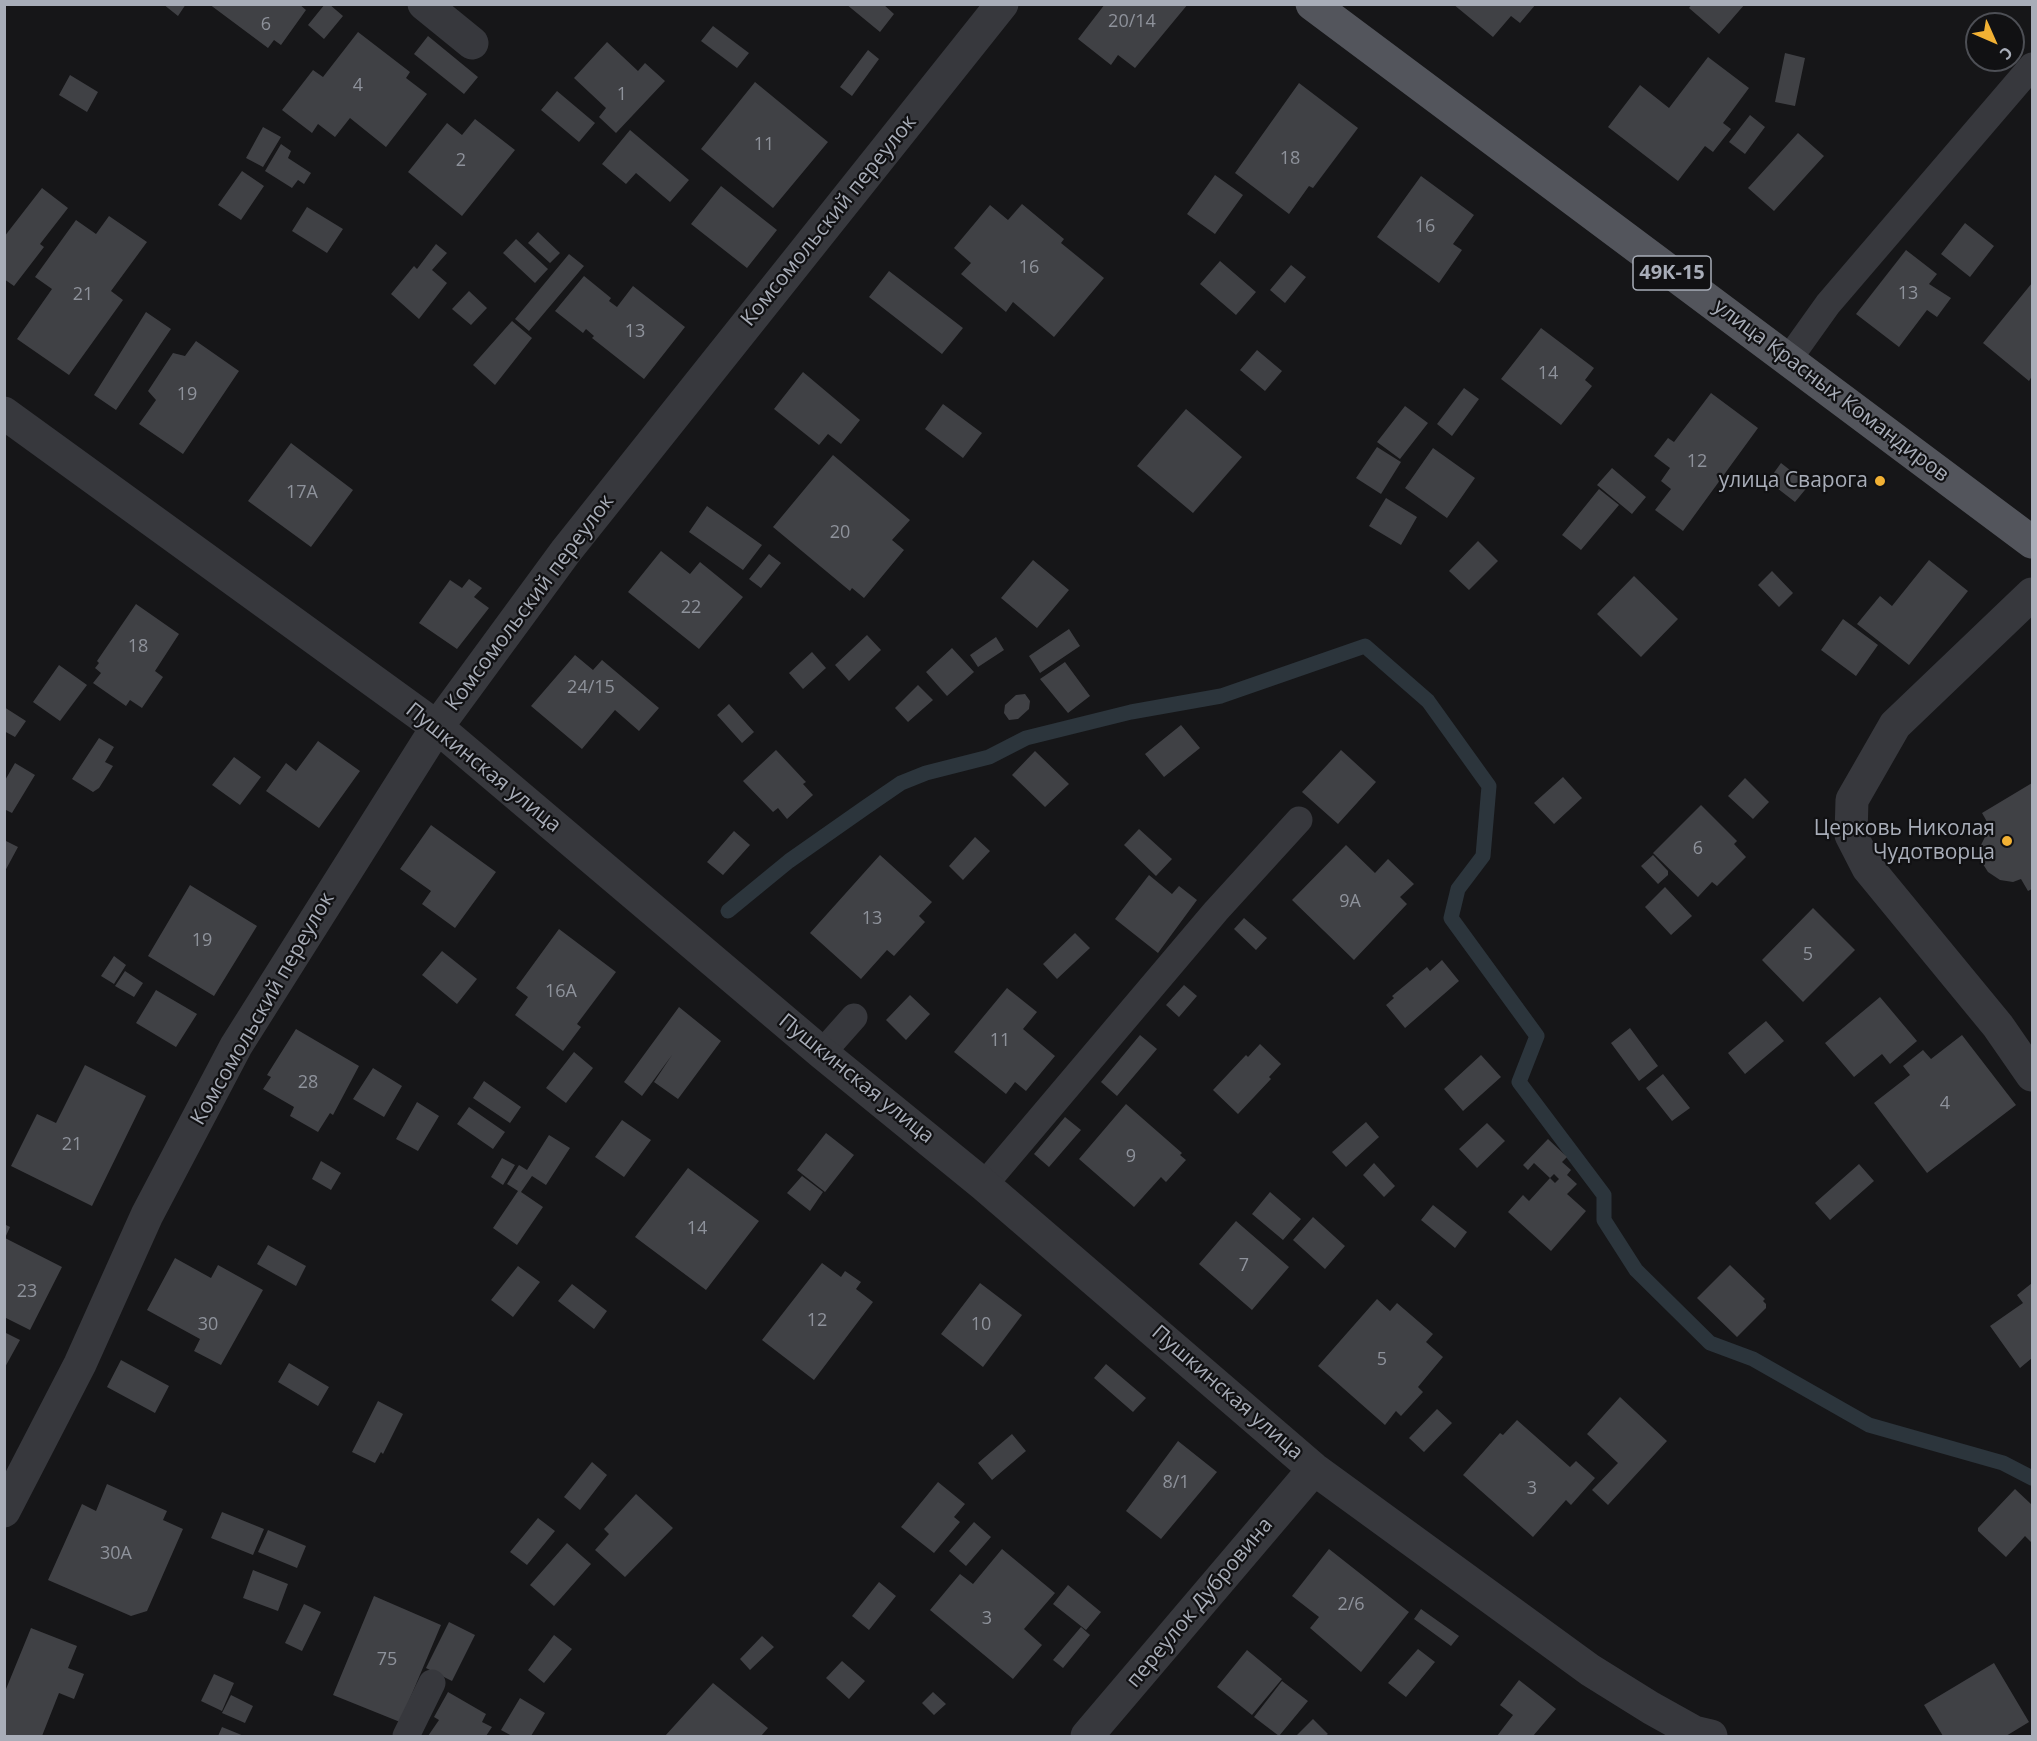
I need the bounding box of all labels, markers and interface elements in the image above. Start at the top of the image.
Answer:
house number: 20/14 [1108,11,1156,33]
north arrow [1965,12,2025,72]
house number: 6 [261,14,271,36]
text: С [1995,42,2018,65]
house number: 4 [353,75,363,97]
house number: 1 [617,84,627,106]
street label: Комсомольский переулок [736,110,922,332]
house number: 11 [754,134,774,156]
house number: 18 [1280,148,1300,170]
house number: 2 [456,150,466,172]
house number: 16 [1415,216,1435,238]
road number: 49К-15 [1633,256,1711,290]
house number: 16 [1019,257,1039,279]
house number: 13 [1898,283,1918,305]
house number: 21 [73,284,93,306]
street label: улица Красных Командиров [1708,294,1954,488]
house number: 13 [625,321,645,343]
house number: 14 [1538,363,1558,385]
house number: 19 [177,384,197,406]
house number: 12 [1687,451,1707,473]
place label: улица Сварога [1719,468,1868,494]
marker: улица Сварога [1873,474,1887,488]
house number: 17А [286,482,318,504]
street label: Комсомольский переулок [440,490,620,716]
house number: 20 [830,522,850,544]
house number: 22 [681,597,701,619]
house number: 18 [128,636,148,658]
house number: 24/15 [567,677,615,699]
street label: Пушкинская улица [400,698,566,838]
place label: Церковь Николая Чудотворца [1814,816,1995,866]
marker: Церковь Николая Чудотворца [2000,834,2014,848]
house number: 6 [1693,838,1703,860]
street label: Комсомольский переулок [186,888,340,1130]
house number: 9А [1339,891,1361,913]
house number: 13 [862,908,882,930]
house number: 19 [192,930,212,952]
house number: 5 [1803,944,1813,966]
house number: 16А [545,981,577,1003]
street label: Пушкинская улица [773,1009,939,1149]
house number: 11 [990,1030,1010,1052]
house number: 28 [298,1072,318,1094]
house number: 4 [1940,1093,1950,1115]
house number: 21 [62,1134,82,1156]
house number: 9 [1126,1146,1136,1168]
house number: 14 [687,1218,707,1240]
house number: 7 [1239,1255,1249,1277]
house number: 23 [17,1281,37,1303]
house number: 12 [807,1310,827,1332]
house number: 30 [198,1314,218,1336]
house number: 10 [971,1314,991,1336]
street label: Пушкинская улица [1146,1320,1308,1466]
house number: 5 [1377,1349,1387,1371]
house number: 8/1 [1162,1472,1190,1494]
house number: 3 [1527,1478,1537,1500]
street label: переулок Дубровина [1122,1513,1278,1693]
house number: 30А [100,1543,132,1565]
house number: 2/6 [1337,1594,1365,1616]
house number: 3 [982,1608,992,1630]
house number: 75 [377,1649,397,1671]

